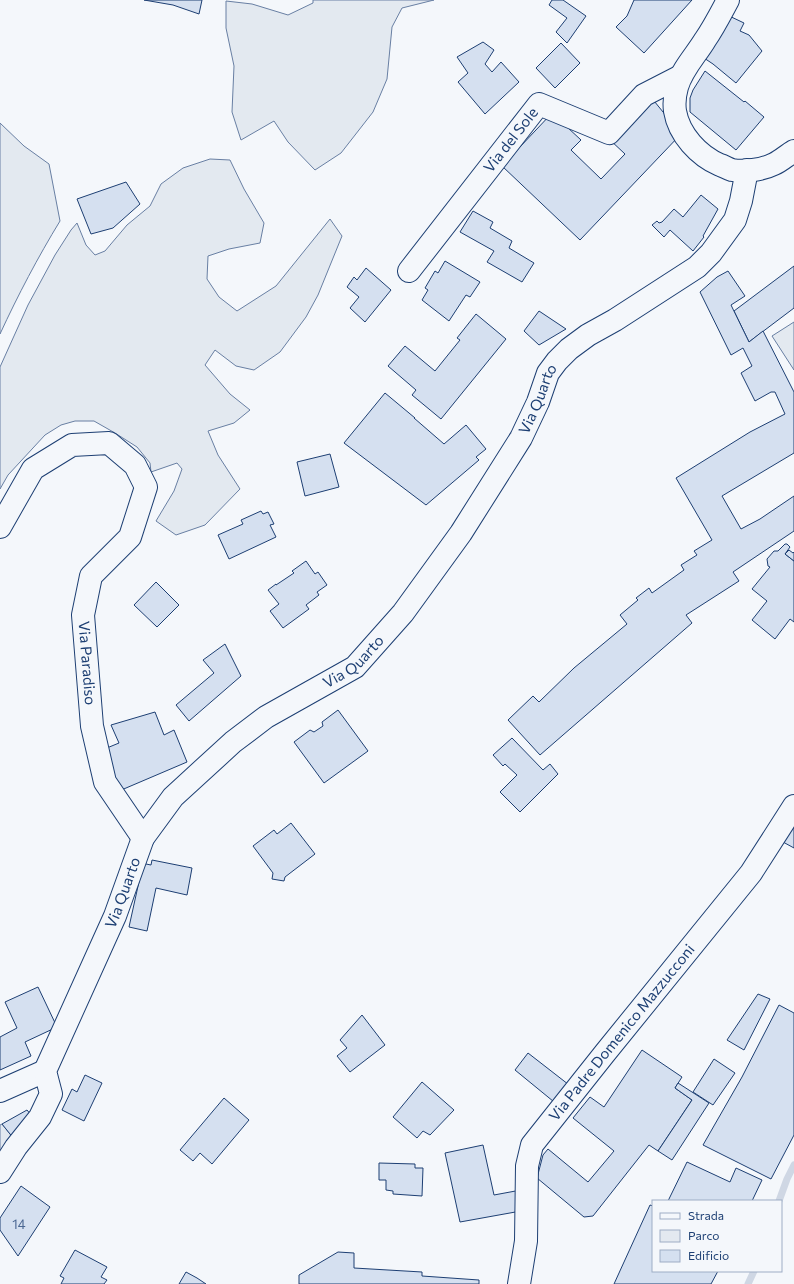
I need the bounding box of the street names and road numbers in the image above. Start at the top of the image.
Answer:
street label: Via del Sole [479,103,541,176]
street label: Via Quarto [514,360,560,437]
street label: Via Paradiso [76,620,100,706]
street label: Via Quarto [319,631,387,691]
street label: Via Quarto [101,854,143,931]
street label: Via Padre Domenico Mazzucconi [545,940,698,1124]

